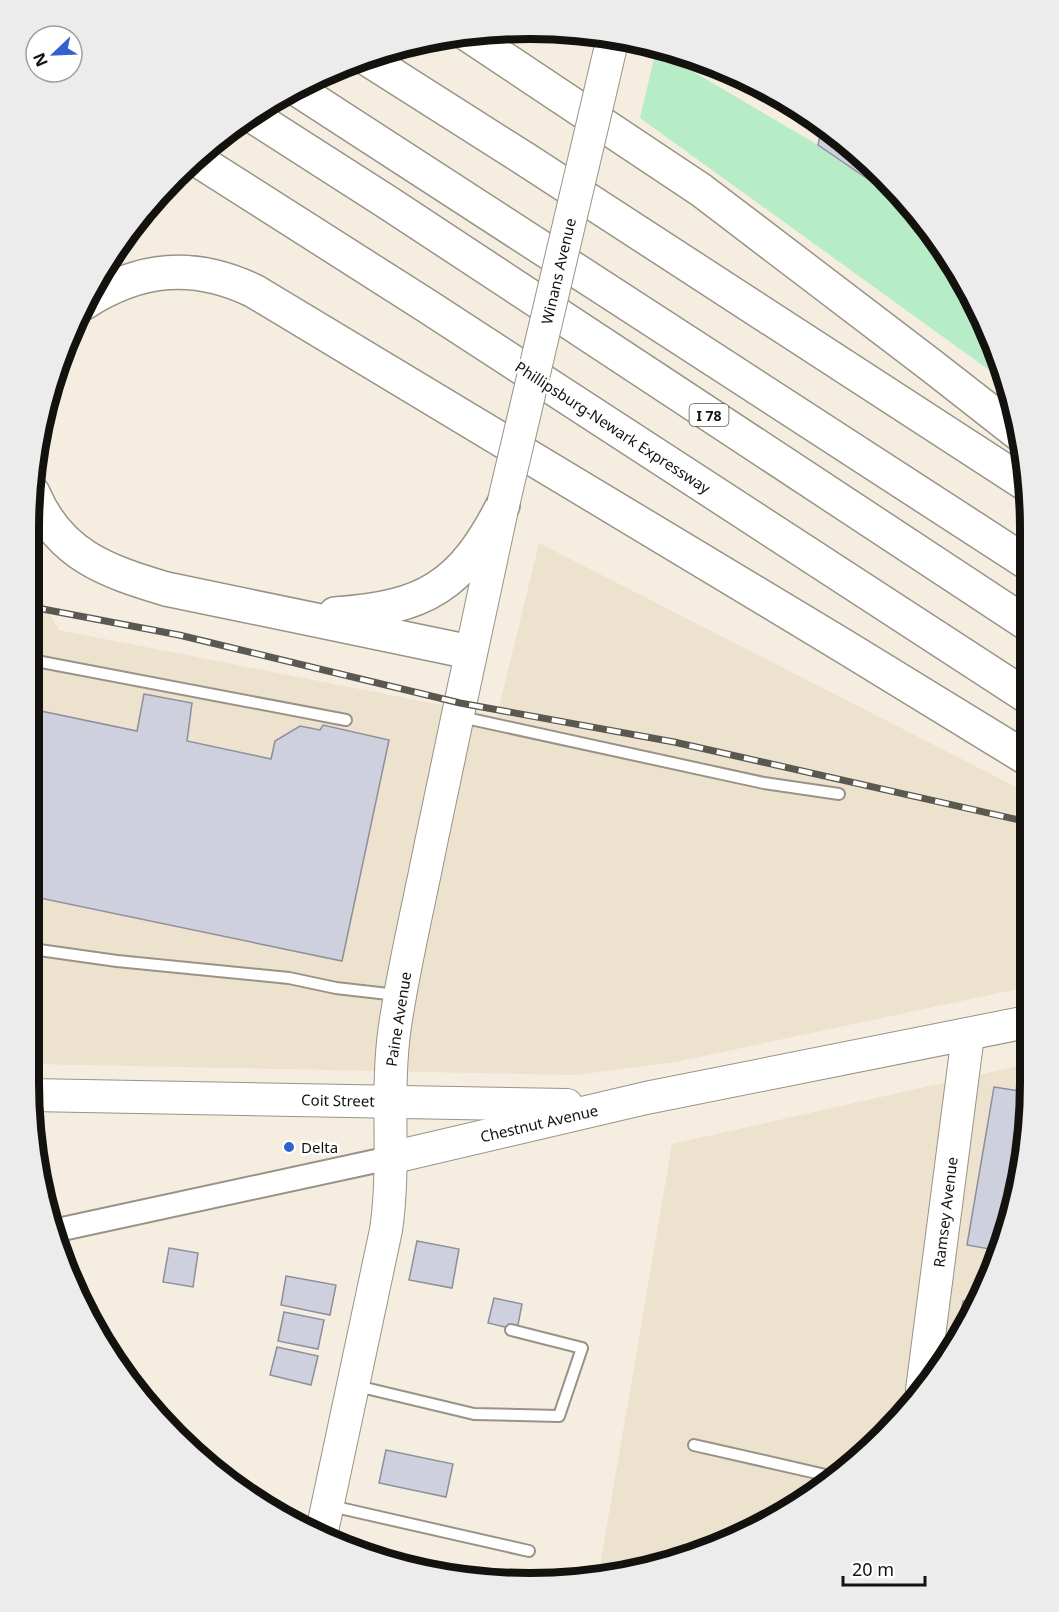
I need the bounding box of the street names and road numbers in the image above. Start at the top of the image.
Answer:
street label: Winans Avenue [536,216,580,326]
street label: Phillipsburg-Newark Expressway [512,356,715,498]
road number: I 78 [690,404,728,426]
street label: Paine Avenue [381,970,415,1068]
street label: Coit Street [301,1089,376,1111]
street label: Chestnut Avenue [478,1100,600,1146]
street label: Ramsey Avenue [928,1156,962,1268]

